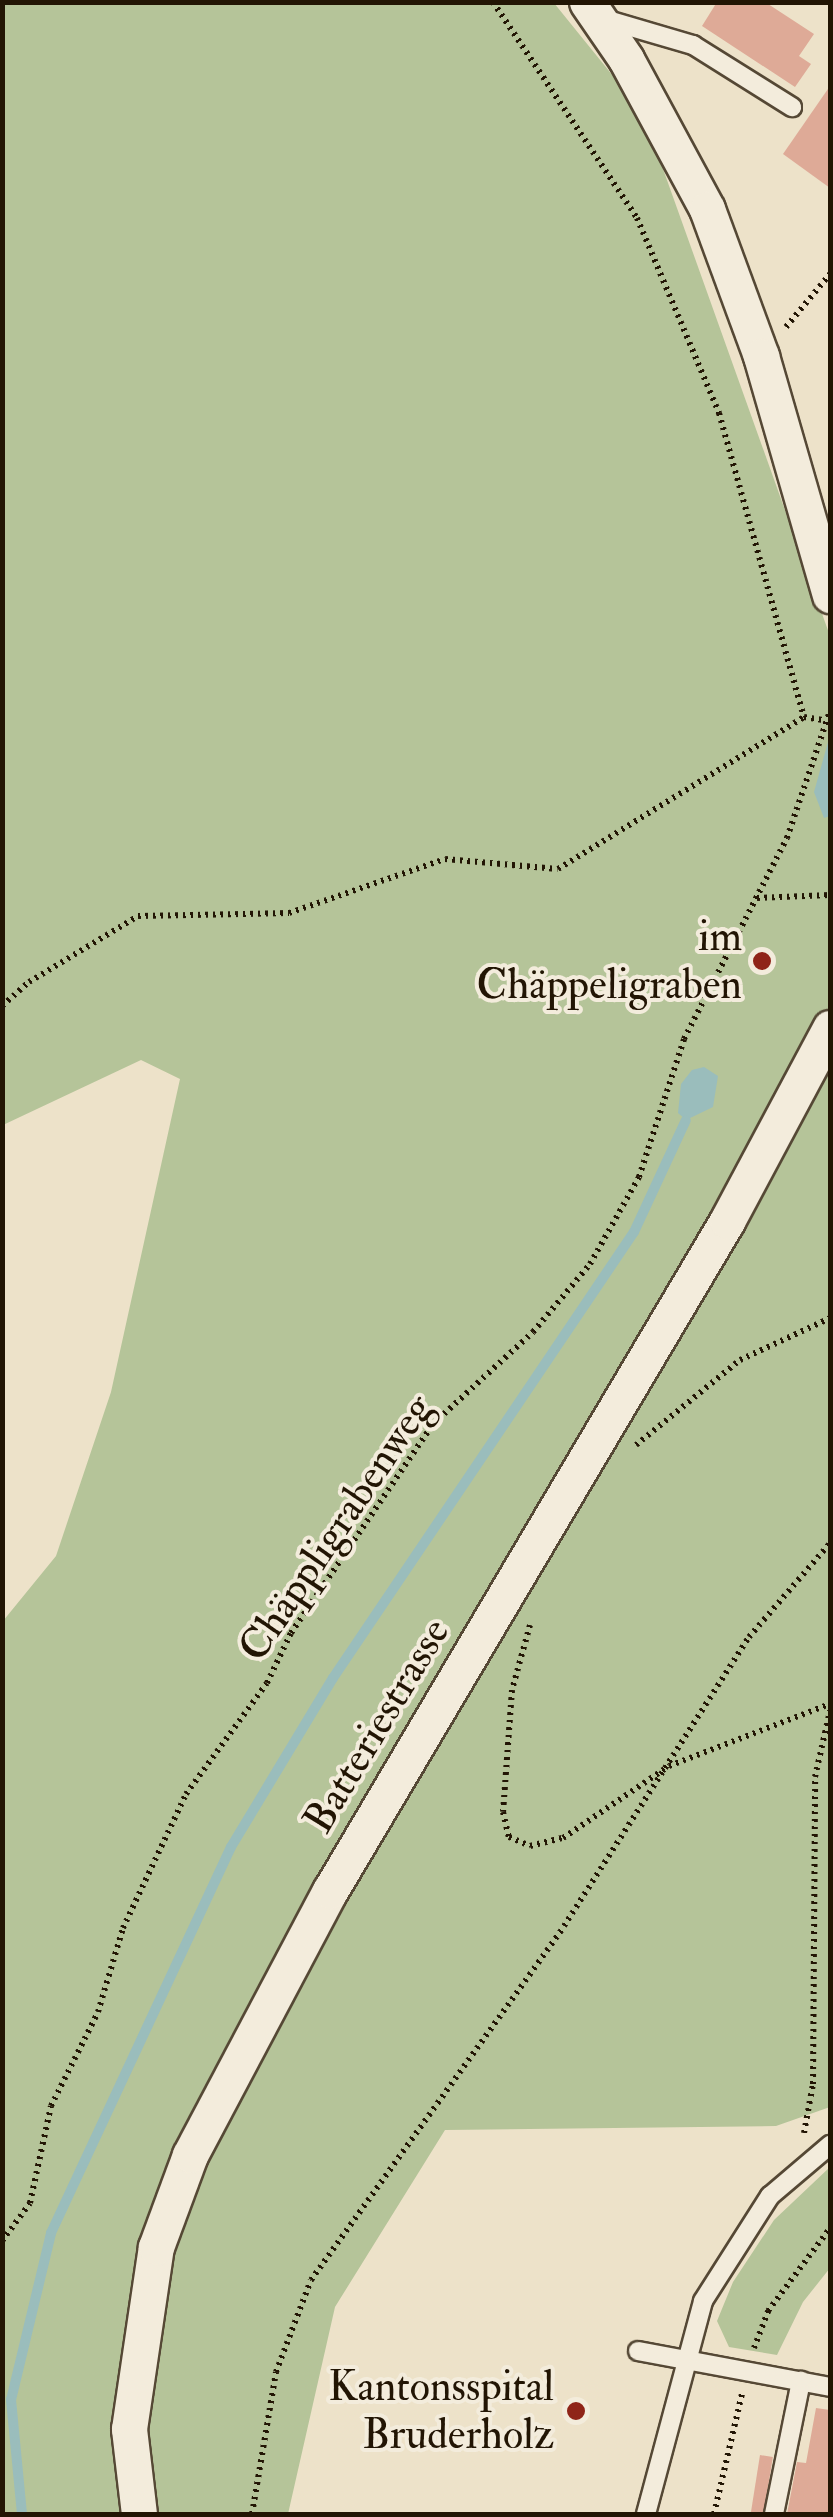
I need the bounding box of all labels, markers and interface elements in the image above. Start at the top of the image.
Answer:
place label: im Chäppeligraben [477,912,742,1010]
marker: im Chäppeligraben [751,950,773,972]
street label: Chäppligrabenweg [228,1385,444,1671]
street label: Batteriestrasse [293,1610,461,1842]
place label: Kantonsspital Bruderholz [328,2362,554,2460]
marker: Kantonsspital Bruderholz [563,2398,589,2424]

